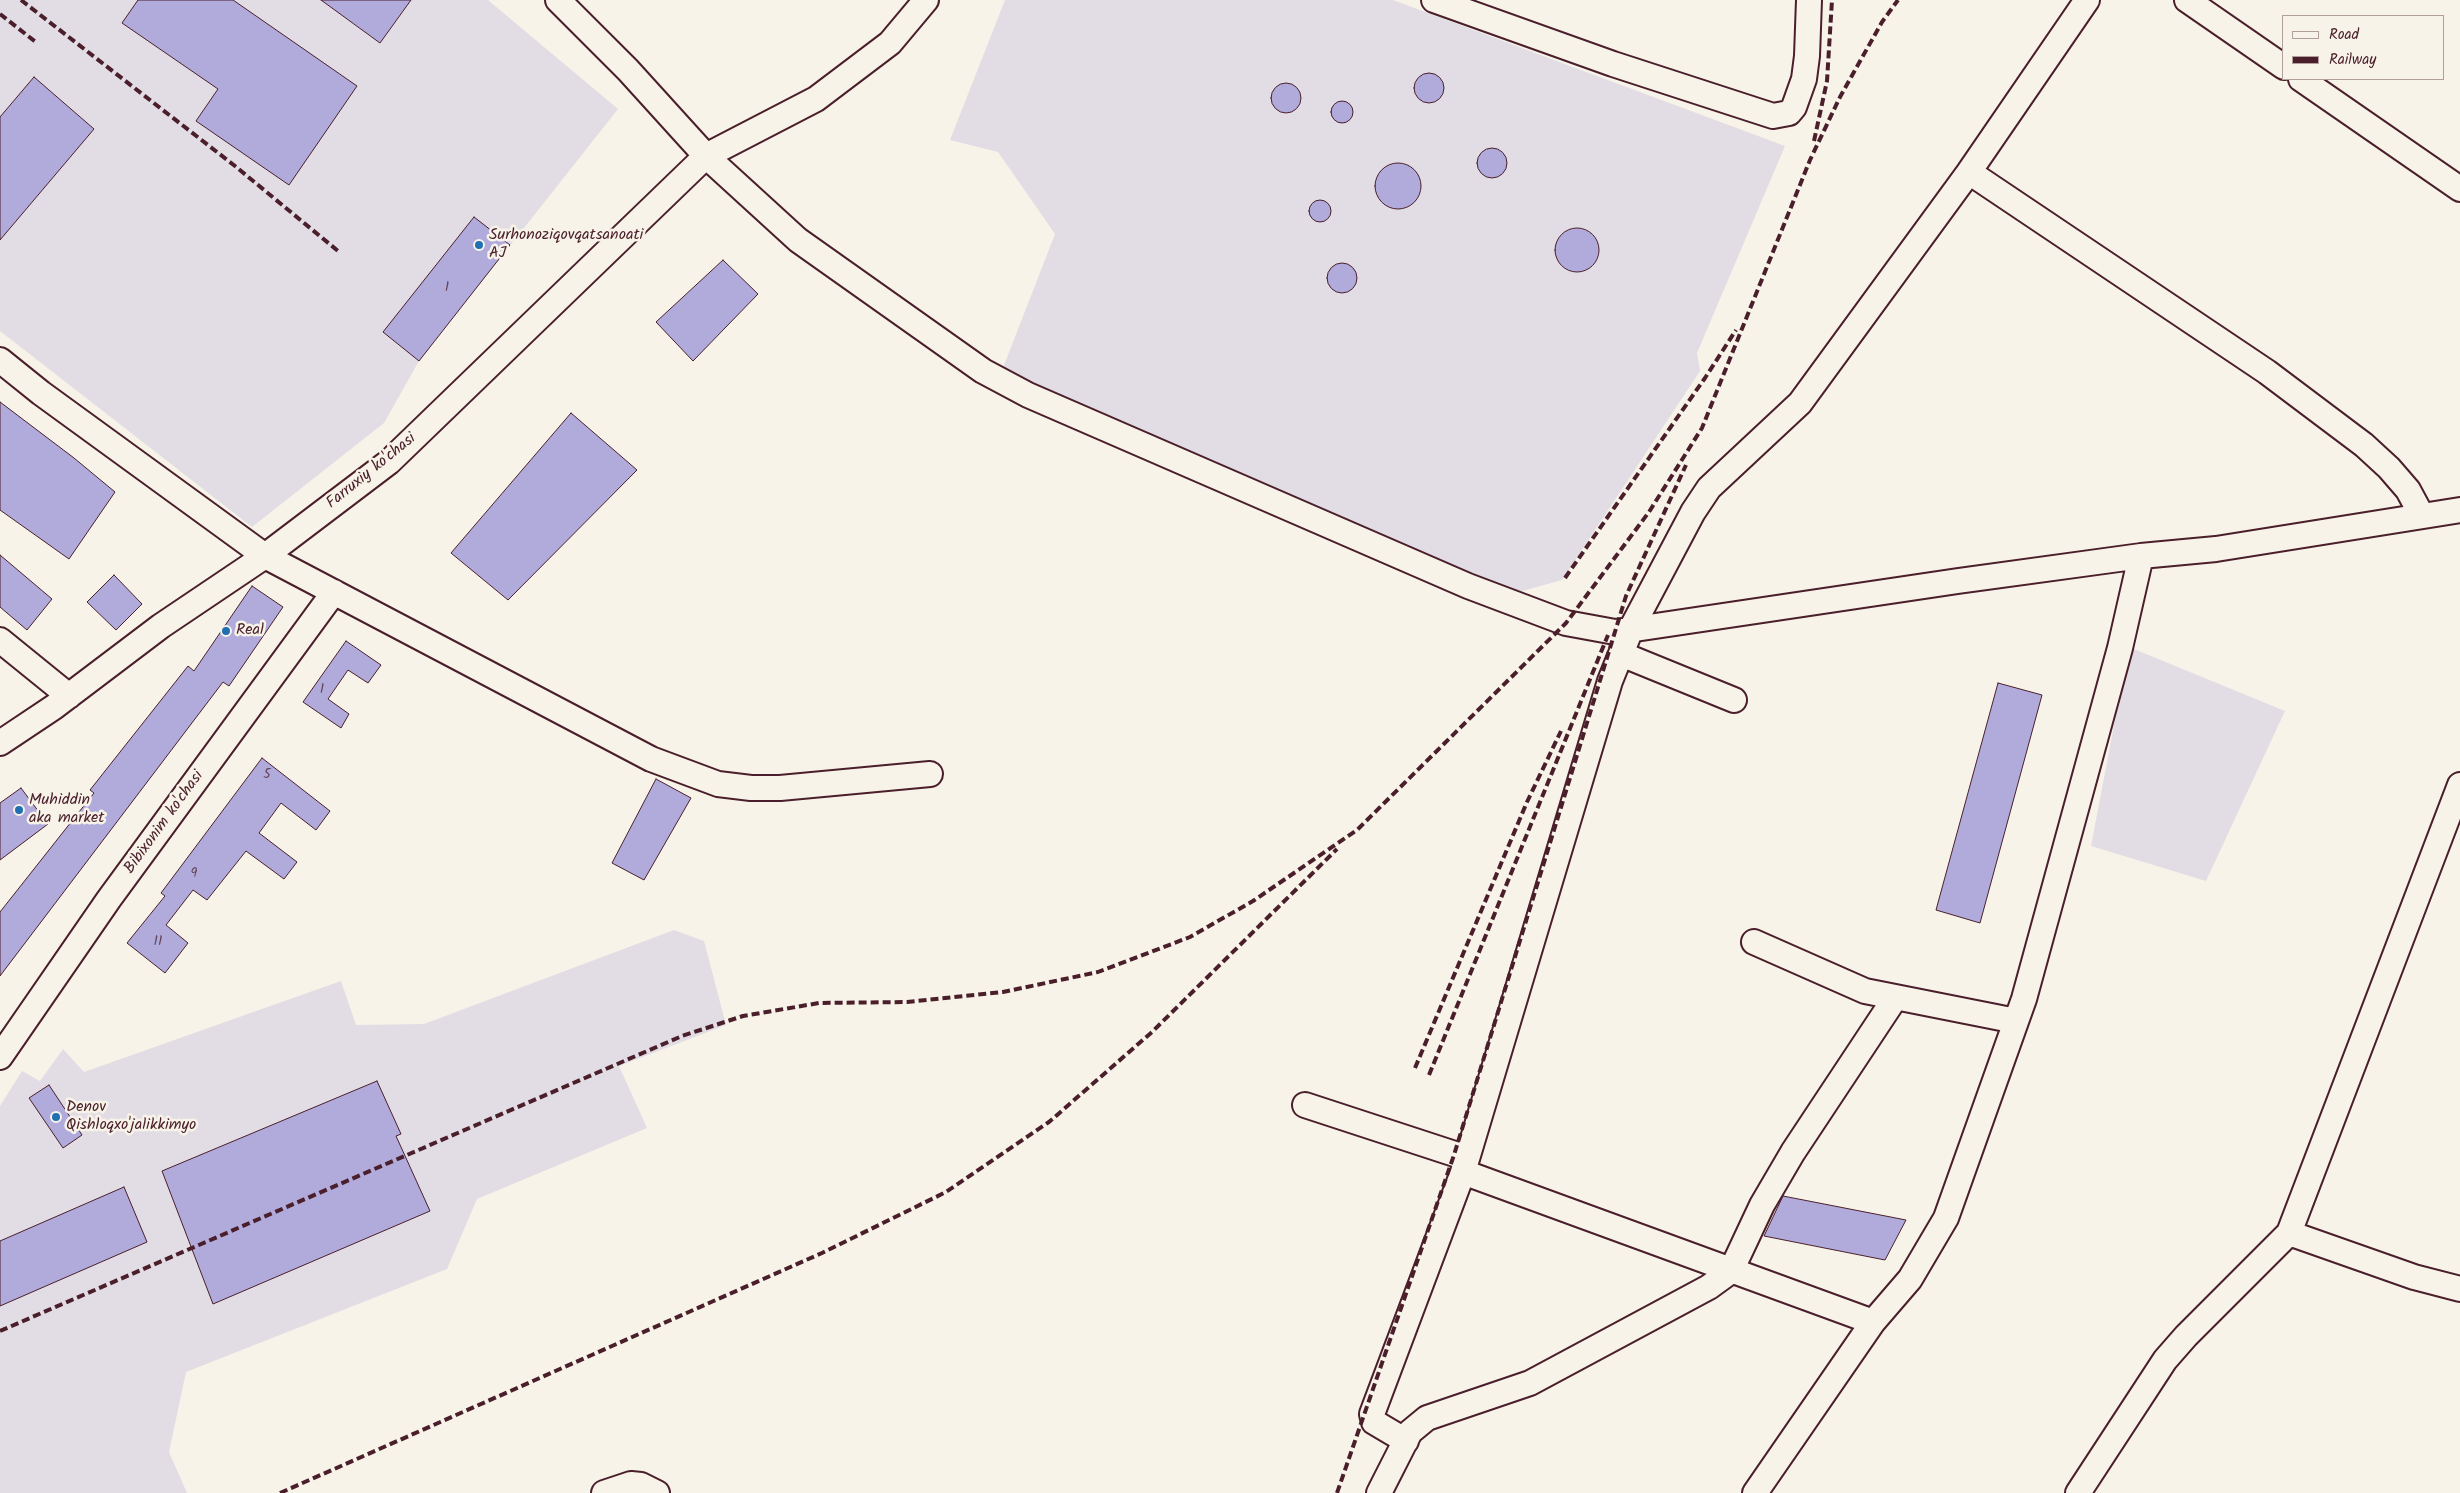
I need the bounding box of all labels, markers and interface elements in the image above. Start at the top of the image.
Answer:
legend [2282,15,2445,80]
text: Road [2329,23,2359,47]
text: Railway [2329,48,2376,72]
place label: Surhonoziqovqatsanoati AJ [489,226,643,264]
marker: Surhonoziqovqatsanoati AJ [473,239,485,251]
house number: 1 [445,281,449,297]
street label: Farruxiy ko'chasi [323,430,421,514]
place label: Real [236,621,264,641]
marker: Real [220,625,232,637]
house number: 1 [320,683,324,699]
street label: Bibixonim ko'chasi [121,768,209,878]
house number: 5 [263,768,271,784]
place label: Muhiddin aka market [29,791,104,829]
marker: Muhiddin aka market [13,804,25,816]
house number: 9 [191,867,197,883]
house number: 11 [154,935,162,951]
place label: Denov Qishloqxo'jalikkimyo [66,1098,196,1136]
marker: Denov Qishloqxo'jalikkimyo [50,1111,62,1123]

